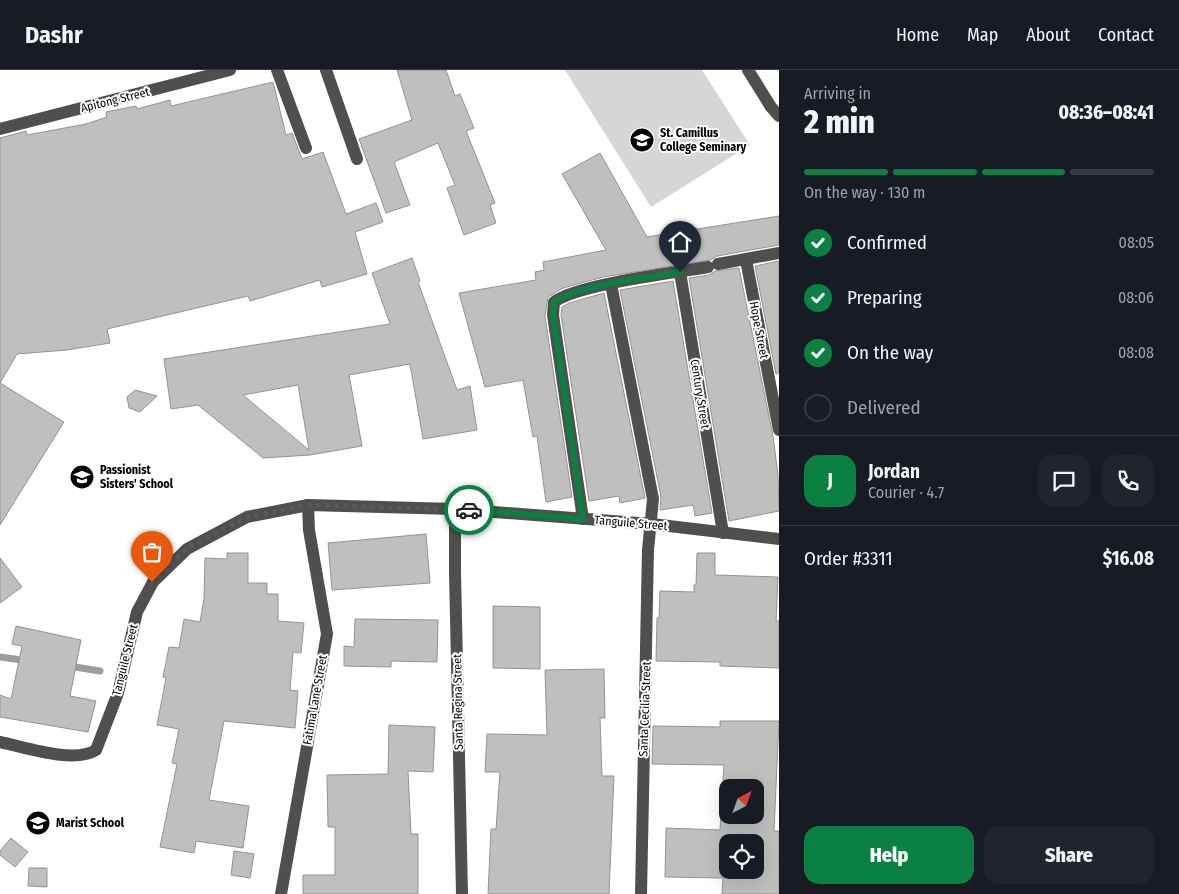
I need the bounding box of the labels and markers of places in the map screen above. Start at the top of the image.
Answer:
place label: St. Camillus College Seminary [660,126,747,154]
school or university icon: St. Camillus College Seminary [629,127,655,153]
pin [659,221,701,272]
place label: Passionist Sisters' School [100,463,174,491]
school or university icon: Passionist Sisters' School [69,464,95,490]
pin [131,531,173,582]
school or university icon: Marist School [25,810,51,836]
place label: Marist School [56,816,125,830]

